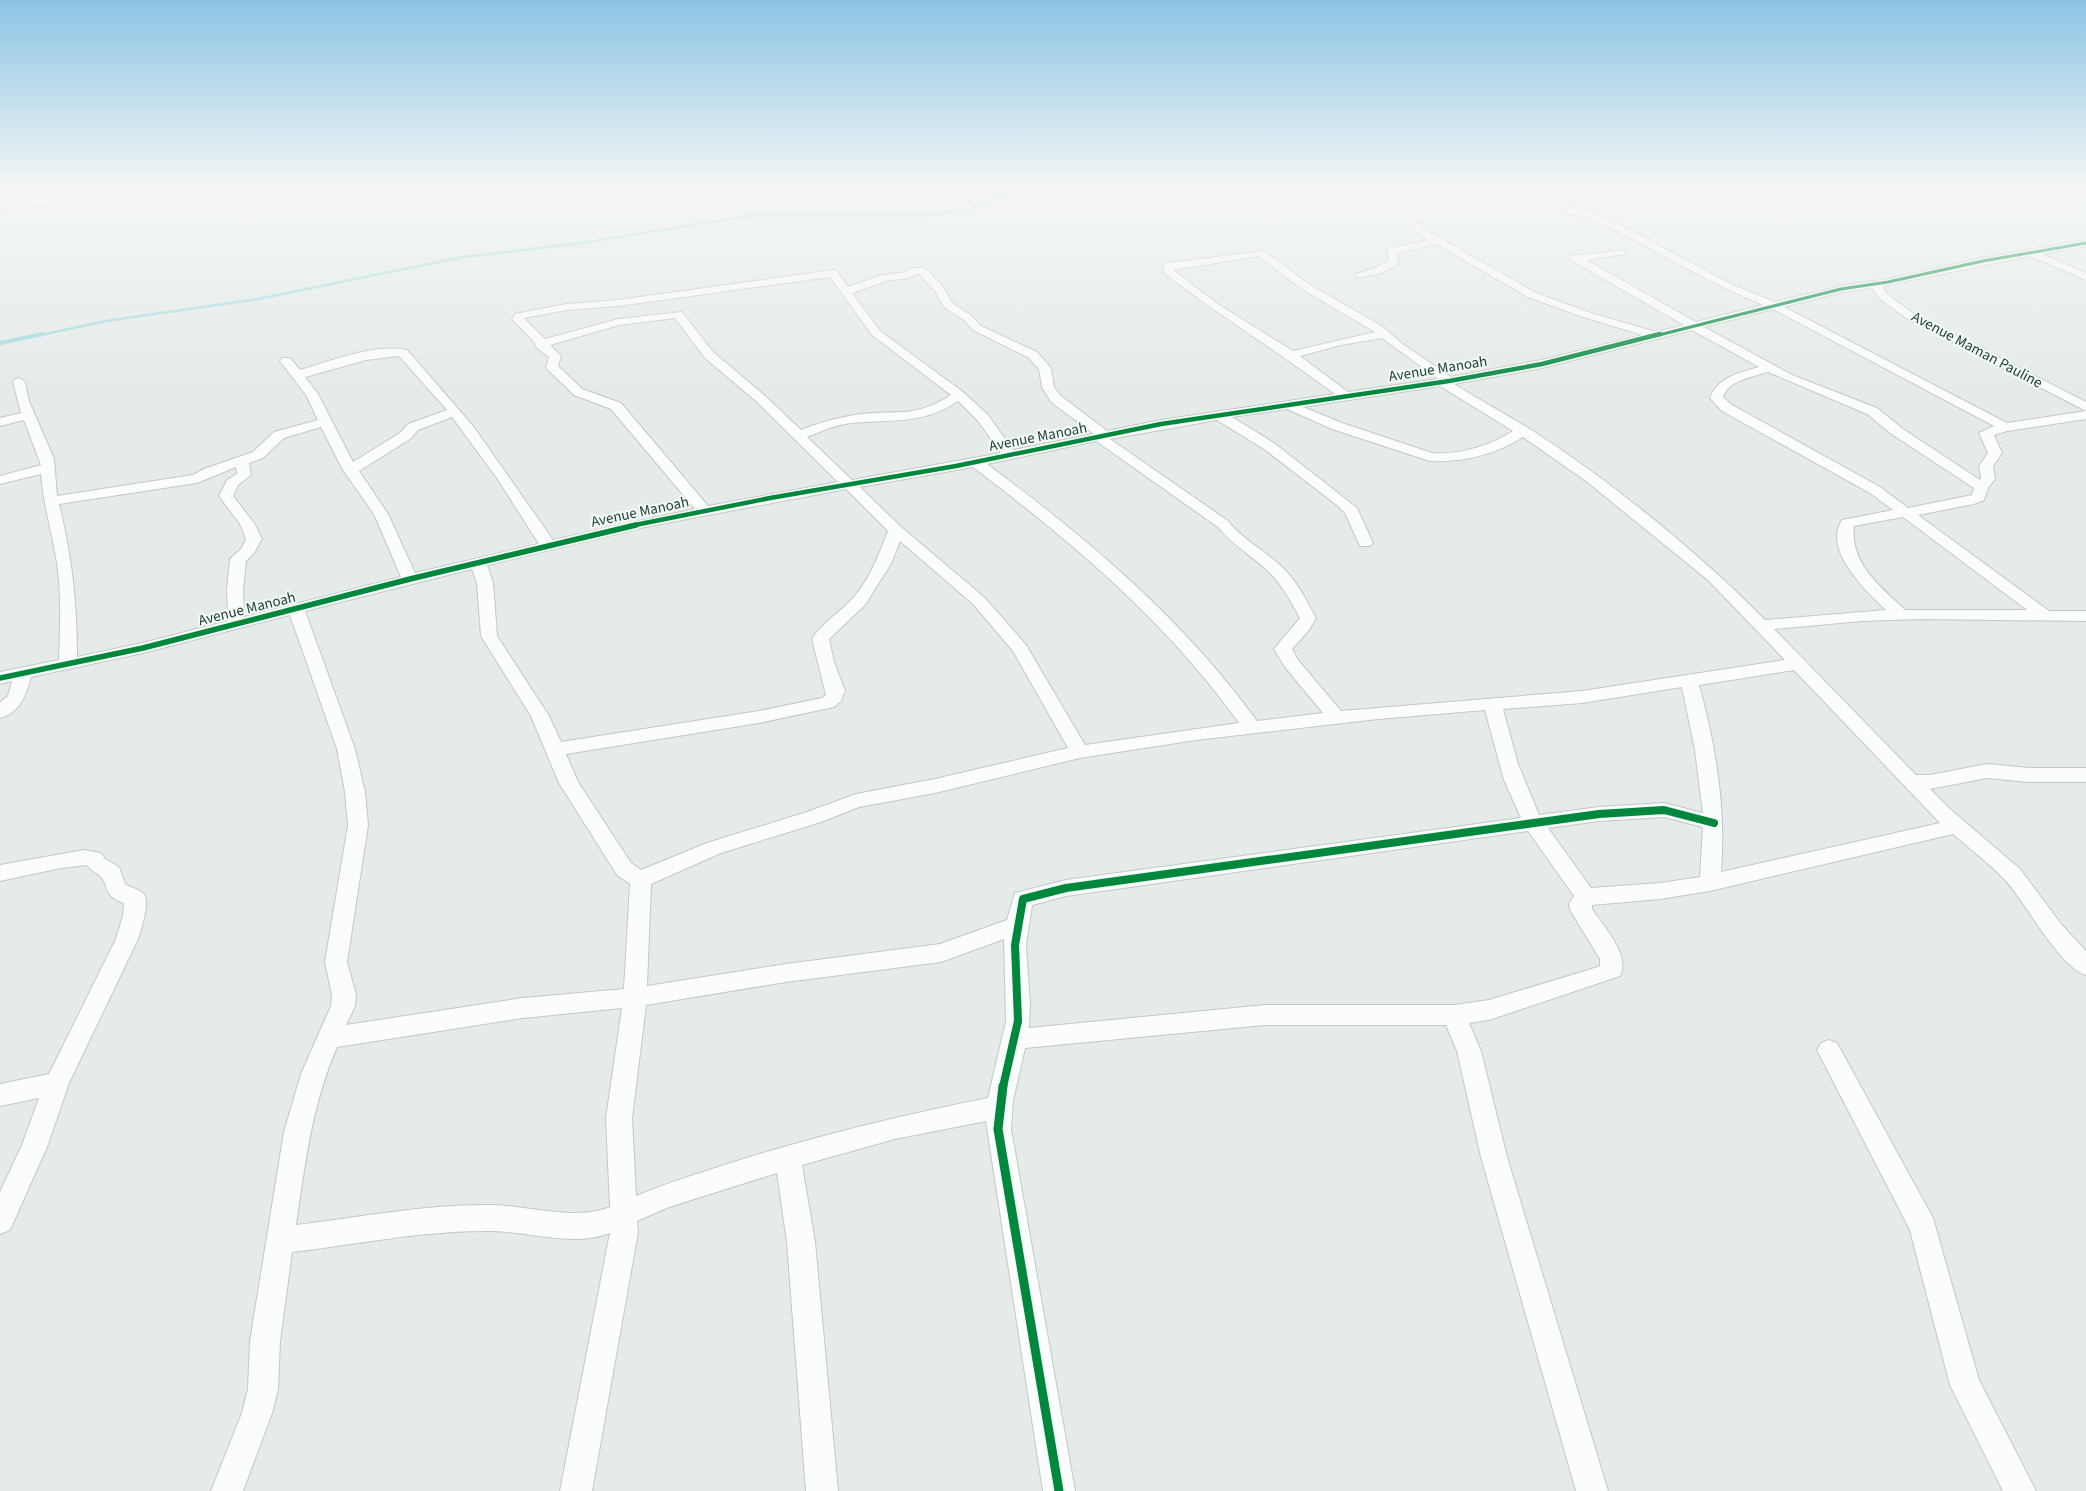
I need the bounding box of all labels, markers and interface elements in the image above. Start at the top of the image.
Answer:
street label: Avenue Maman Pauline [1908,307,2046,393]
street label: Avenue Manoah [1387,351,1489,387]
street label: Avenue Manoah [987,417,1089,457]
street label: Avenue Manoah [589,491,691,533]
street label: Avenue Manoah [196,587,298,631]

